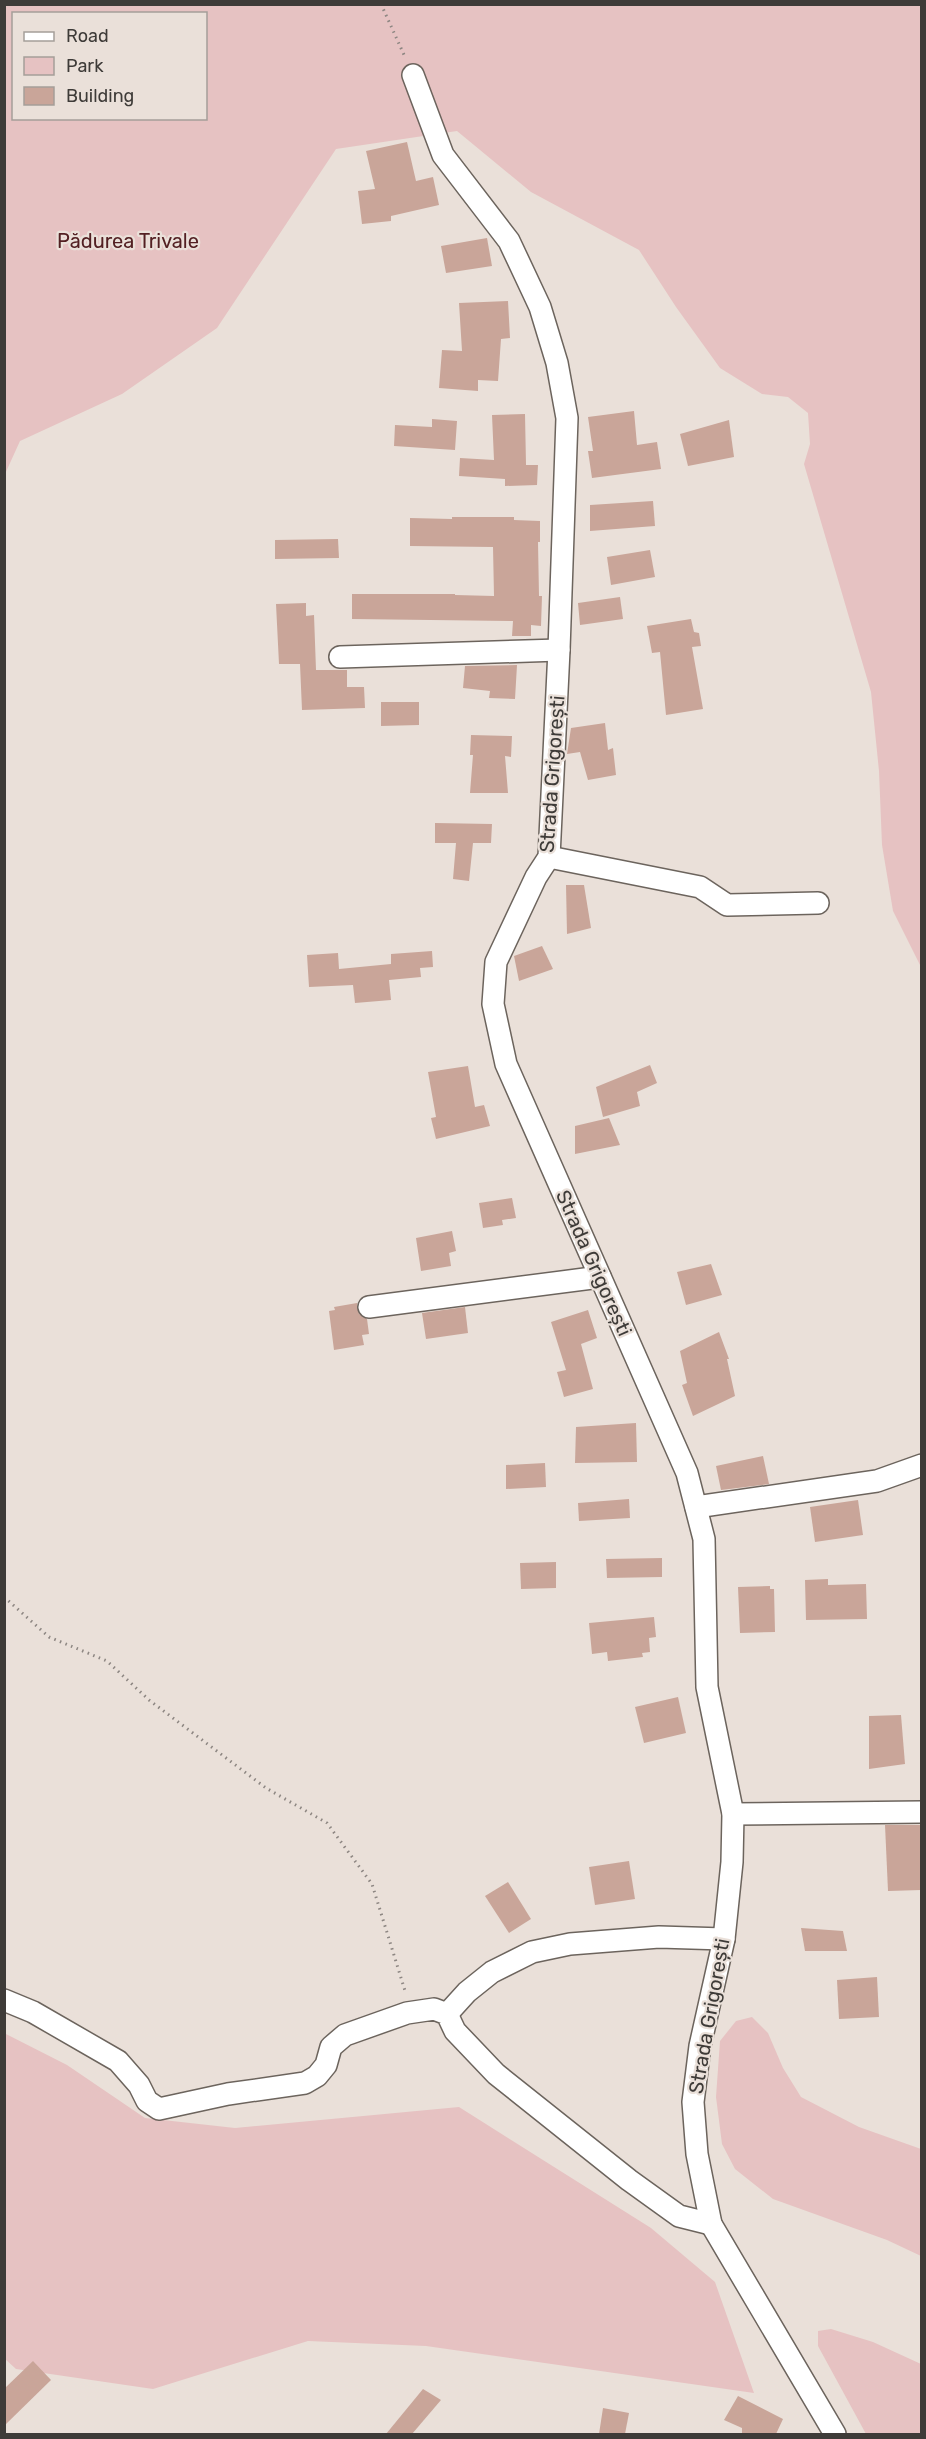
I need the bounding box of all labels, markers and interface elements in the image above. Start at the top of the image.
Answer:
legend [12,12,207,120]
text: Road [66,25,109,47]
text: Park [66,55,104,77]
text: Building [66,85,134,107]
park label: Pădurea Trivale [57,229,199,253]
street label: Strada Grigorești [535,695,569,853]
street label: Strada Grigorești [551,1186,637,1340]
street label: Strada Grigorești [684,1936,734,2096]

